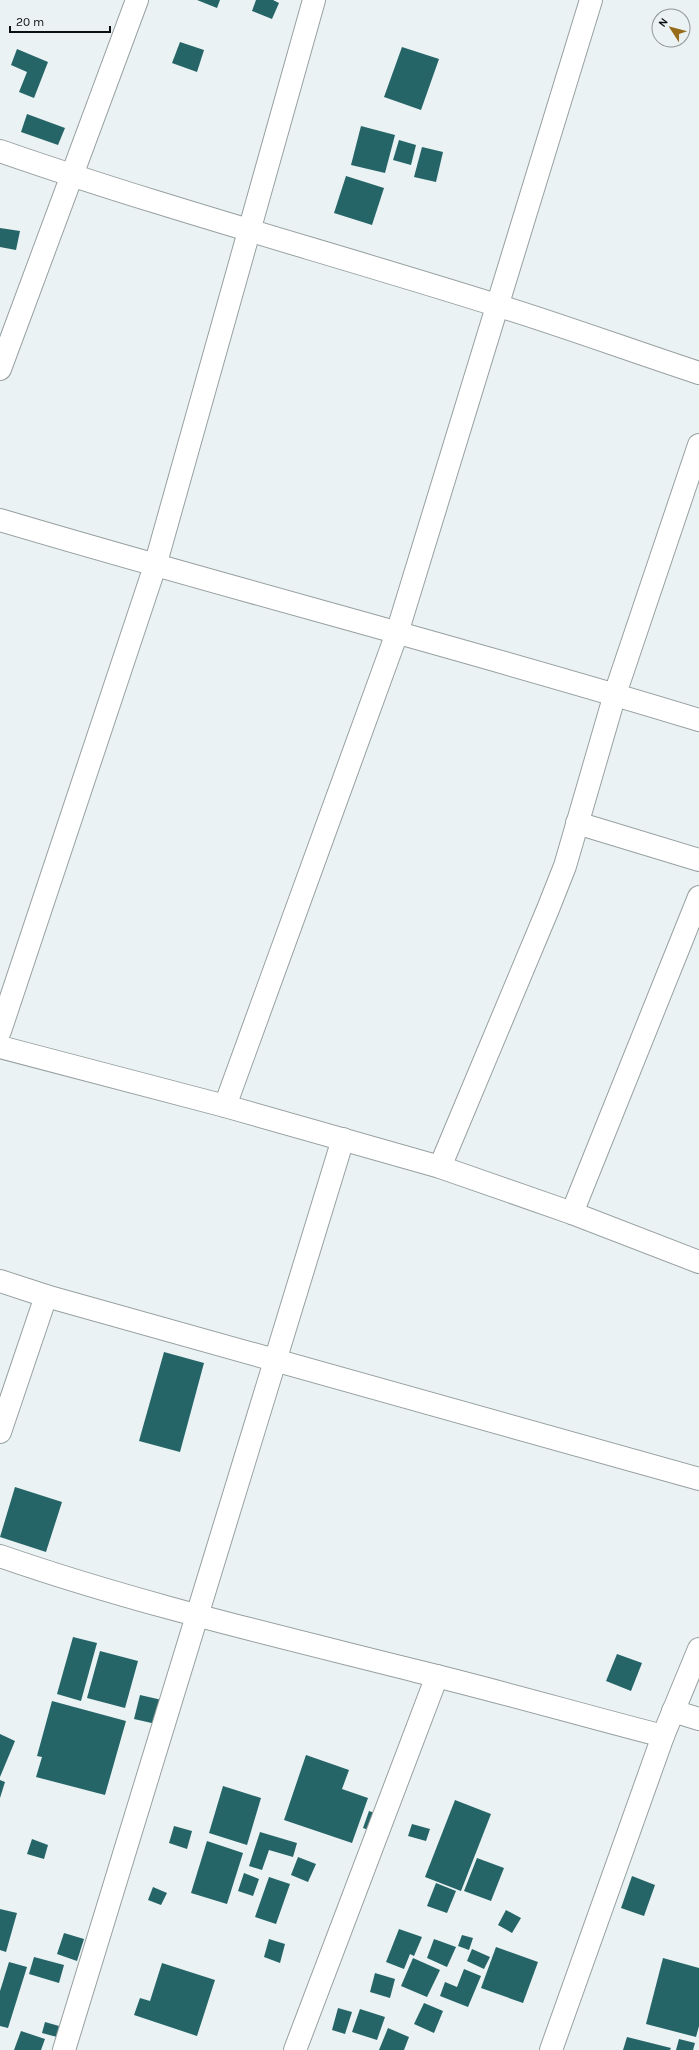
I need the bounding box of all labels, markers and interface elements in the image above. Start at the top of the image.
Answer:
scale bar [10,8,110,34]
north arrow [651,8,691,48]
text: 20 m [16,15,44,29]
text: N [656,15,671,29]

